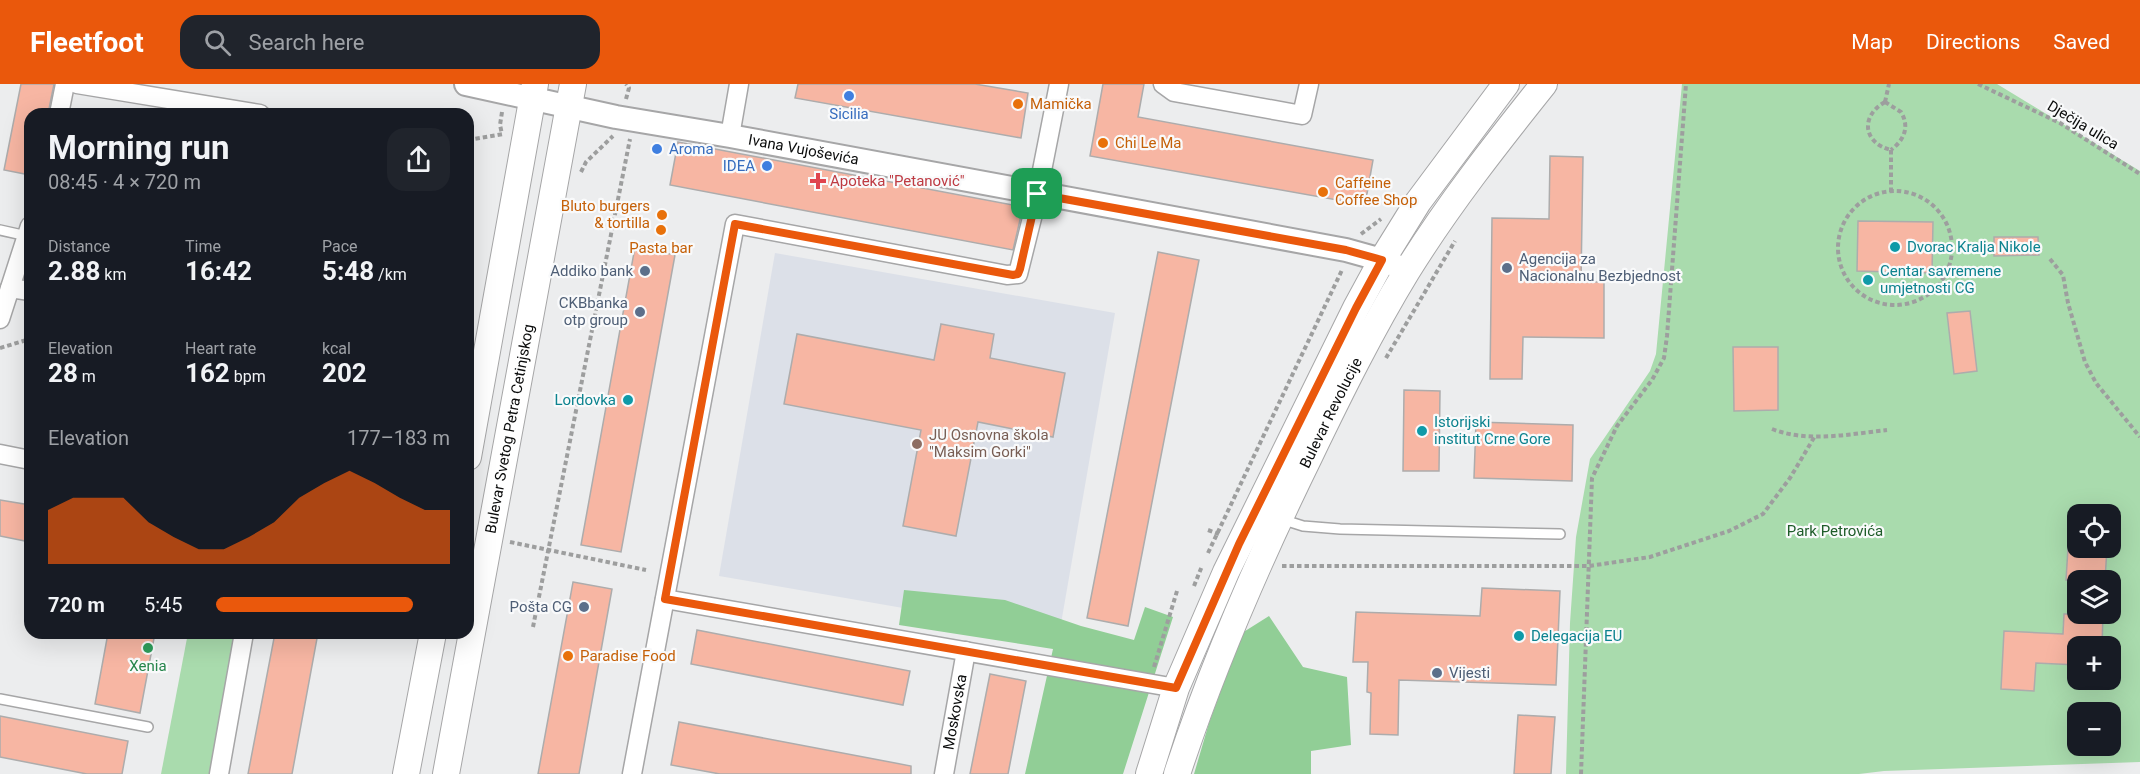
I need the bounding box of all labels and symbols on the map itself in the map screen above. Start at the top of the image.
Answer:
marker: Sicilia [842,89,856,103]
place label: Mamička [1030,95,1092,113]
marker: Mamička [1011,97,1025,111]
street label: Dječija ulica [2044,97,2122,153]
place label: Sicilia [829,105,869,123]
street label: Ivana Vujoševića [747,131,860,169]
place label: Chi Le Ma [1115,134,1181,152]
marker: Chi Le Ma [1096,136,1110,150]
place label: Aroma [669,140,714,158]
marker: Aroma [650,142,664,156]
place label: IDEA [723,157,755,175]
marker: IDEA [760,159,774,173]
pin [1011,168,1062,219]
place label: Apoteka "Petanović" [830,172,965,190]
marker: Apoteka "Petanović" [811,174,825,188]
place label: Caffeine Coffee Shop [1335,174,1417,209]
marker: Caffeine Coffee Shop [1316,185,1330,199]
place label: Bluto burgers & tortilla [561,197,650,232]
marker: Bluto burgers & tortilla [655,208,669,222]
marker: Pasta bar [654,223,668,237]
place label: Dvorac Kralja Nikole [1907,238,2041,256]
place label: Pasta bar [629,239,693,257]
marker: Dvorac Kralja Nikole [1888,240,1902,254]
place label: Agencija za Nacionalnu Bezbjednost [1519,250,1681,285]
marker: Agencija za Nacionalnu Bezbjednost [1500,261,1514,275]
place label: Addiko bank [550,262,633,280]
place label: Centar savremene umjetnosti CG [1880,262,2001,297]
marker: Addiko bank [638,264,652,278]
marker: Centar savremene umjetnosti CG [1861,273,1875,287]
place label: CKBbanka otp group [559,294,628,329]
marker: CKBbanka otp group [633,305,647,319]
street label: Bulevar Svetog Petra Cetinjskog [481,323,538,535]
street label: Bulevar Revolucije [1296,354,1366,471]
place label: Lordovka [554,391,616,409]
marker: Lordovka [621,393,635,407]
place label: Istorijski institut Crne Gore [1434,413,1551,448]
marker: Istorijski institut Crne Gore [1415,424,1429,438]
place label: JU Osnovna škola "Maksim Gorki" [929,426,1049,461]
marker: JU Osnovna škola "Maksim Gorki" [910,437,924,451]
park label: Park Petrovića [1787,522,1883,540]
place label: Pošta CG [510,598,572,616]
marker: Pošta CG [577,600,591,614]
place label: Delegacija EU [1531,627,1622,645]
marker: Delegacija EU [1512,629,1526,643]
marker: Xenia [141,641,155,655]
place label: Paradise Food [580,647,676,665]
marker: Paradise Food [561,649,575,663]
place label: Xenia [129,657,167,675]
place label: Vijesti [1449,664,1490,682]
marker: Vijesti [1430,666,1444,680]
street label: Moskovska [940,673,971,751]

